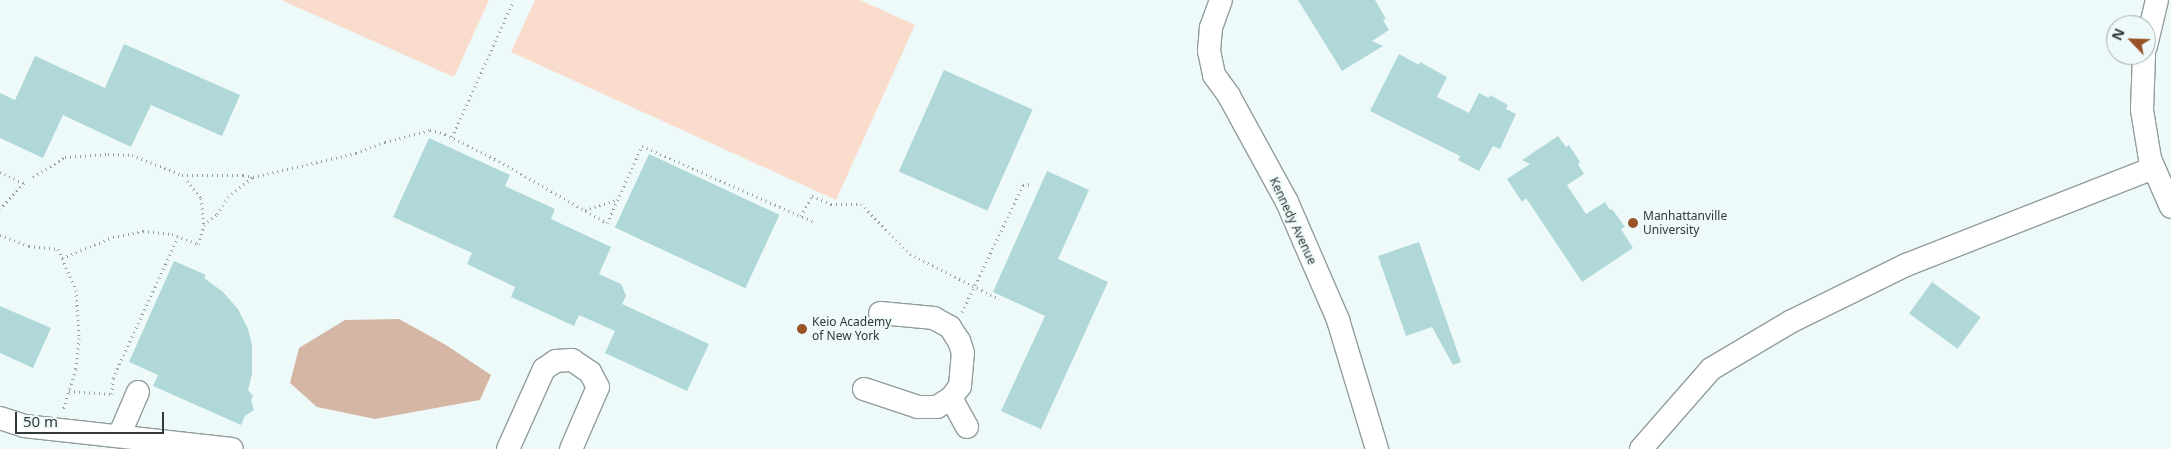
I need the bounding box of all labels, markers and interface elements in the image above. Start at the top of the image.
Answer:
north arrow [2106,15,2156,65]
text: N [2107,25,2129,43]
street label: Kennedy Avenue [1266,175,1320,267]
place label: Manhattanville University [1643,209,1727,237]
marker: Manhattanville University [1627,217,1639,229]
place label: Keio Academy of New York [812,315,891,343]
marker: Keio Academy of New York [796,323,808,335]
scale bar [18,402,166,434]
text: 50 m [23,411,58,431]

